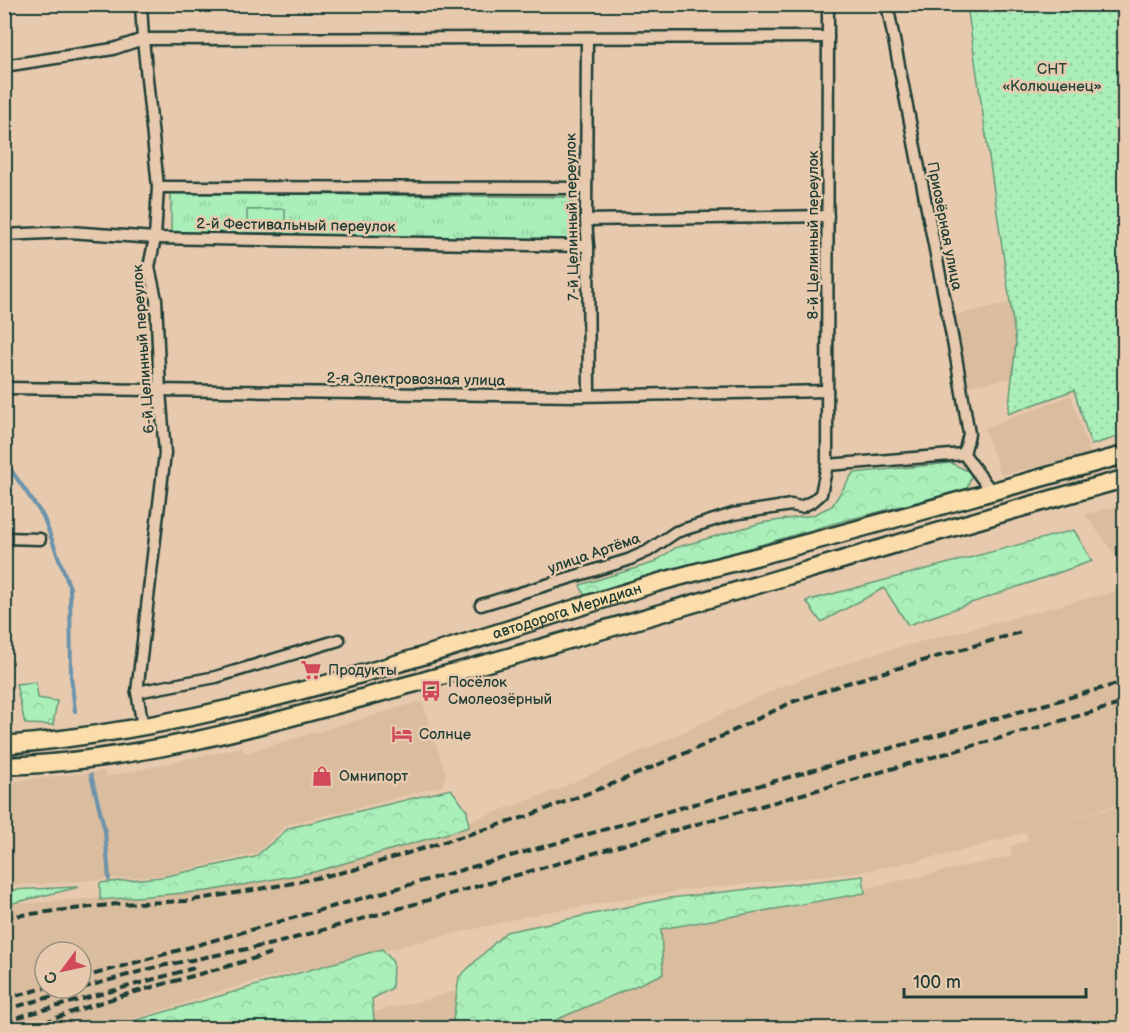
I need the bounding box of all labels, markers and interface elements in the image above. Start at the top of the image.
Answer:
park label: СНТ «Колющенец» [1002,60,1102,96]
street label: 7-й Целинный переулок [562,133,583,301]
street label: 8-й Целинный переулок [804,150,823,320]
street label: Приозёрная улица [923,160,966,292]
street label: 2-й Фестивальный переулок [196,214,396,237]
street label: 6-й Целинный переулок [128,264,159,434]
street label: 2-я Электровозная улица [326,368,506,391]
street label: улица Артёма [545,529,643,578]
street label: автодорога Меридиан [490,579,644,644]
supermarket icon: Продукты [299,658,323,682]
place label: Продукты [328,661,397,680]
place label: Посёлок Смолеозёрный [448,673,552,709]
bus stop icon: Посёлок Смолеозёрный [419,679,443,703]
hotel icon: Солнце [390,722,414,746]
place label: Солнце [419,725,471,744]
shop icon: Омнипорт [310,764,334,788]
place label: Омнипорт [339,767,408,786]
north arrow [33,940,93,1000]
scale bar [904,961,1086,999]
text: С [41,968,63,987]
text: 100 m [913,972,961,993]

